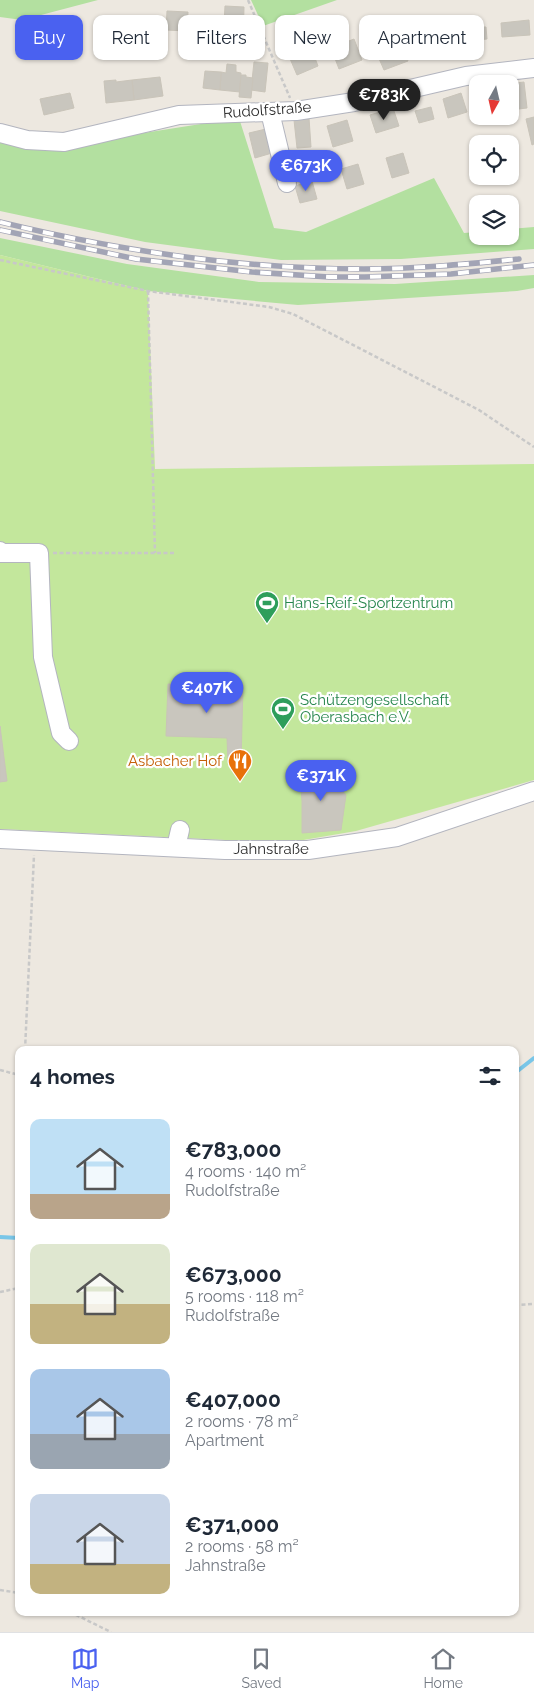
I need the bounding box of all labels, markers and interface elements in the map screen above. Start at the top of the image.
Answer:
chip: Buy [15,15,83,60]
chip: Rent [93,15,168,60]
chip: Filters [178,15,265,60]
chip: New [275,15,349,60]
chip: Apartment [359,15,484,60]
north arrow [469,75,519,125]
map controls [469,75,519,245]
pin: €783K [349,78,419,121]
text: €783K [358,85,410,104]
street label: Rudolfstraße [222,98,312,122]
button: locate [469,135,519,185]
pin: €673K [271,150,341,192]
text: €673K [280,156,332,175]
button: layers [469,195,519,245]
sports icon: Hans-Reif-Sportzentrum [254,590,280,624]
place label: Hans-Reif-Sportzentrum [284,594,453,612]
pin: €407K [172,672,242,714]
text: €407K [181,678,233,697]
place label: Schützengesellschaft Oberasbach e.V. [300,691,449,726]
sports icon: Schützengesellschaft Oberasbach e.V. [270,696,296,730]
restaurant icon: Asbacher Hof [227,748,253,782]
place label: Asbacher Hof [128,752,223,770]
pin: €371K [286,760,356,802]
text: €371K [296,766,346,785]
street label: Jahnstraße [233,840,309,858]
icon: filters [476,1062,504,1090]
text: 4 homes [30,1064,115,1089]
text: €783,000 [185,1137,282,1162]
icon: home [70,1139,130,1199]
text: 4 rooms · 140 m² [185,1162,306,1181]
text: Rudolfstraße [185,1181,280,1200]
text: €673,000 [185,1262,282,1287]
icon: home [70,1264,130,1324]
text: 5 rooms · 118 m² [185,1287,304,1306]
text: Rudolfstraße [185,1306,280,1325]
text: €407,000 [185,1387,281,1412]
icon: home [70,1389,130,1449]
text: 2 rooms · 78 m² [185,1412,298,1431]
text: Apartment [185,1431,264,1450]
text: €371,000 [185,1512,279,1537]
icon: home [70,1514,130,1574]
text: 2 rooms · 58 m² [185,1537,299,1556]
text: Jahnstraße [185,1556,266,1575]
tab: Map [71,1645,99,1691]
tab: Saved [241,1645,281,1691]
tab: Home [423,1645,463,1691]

